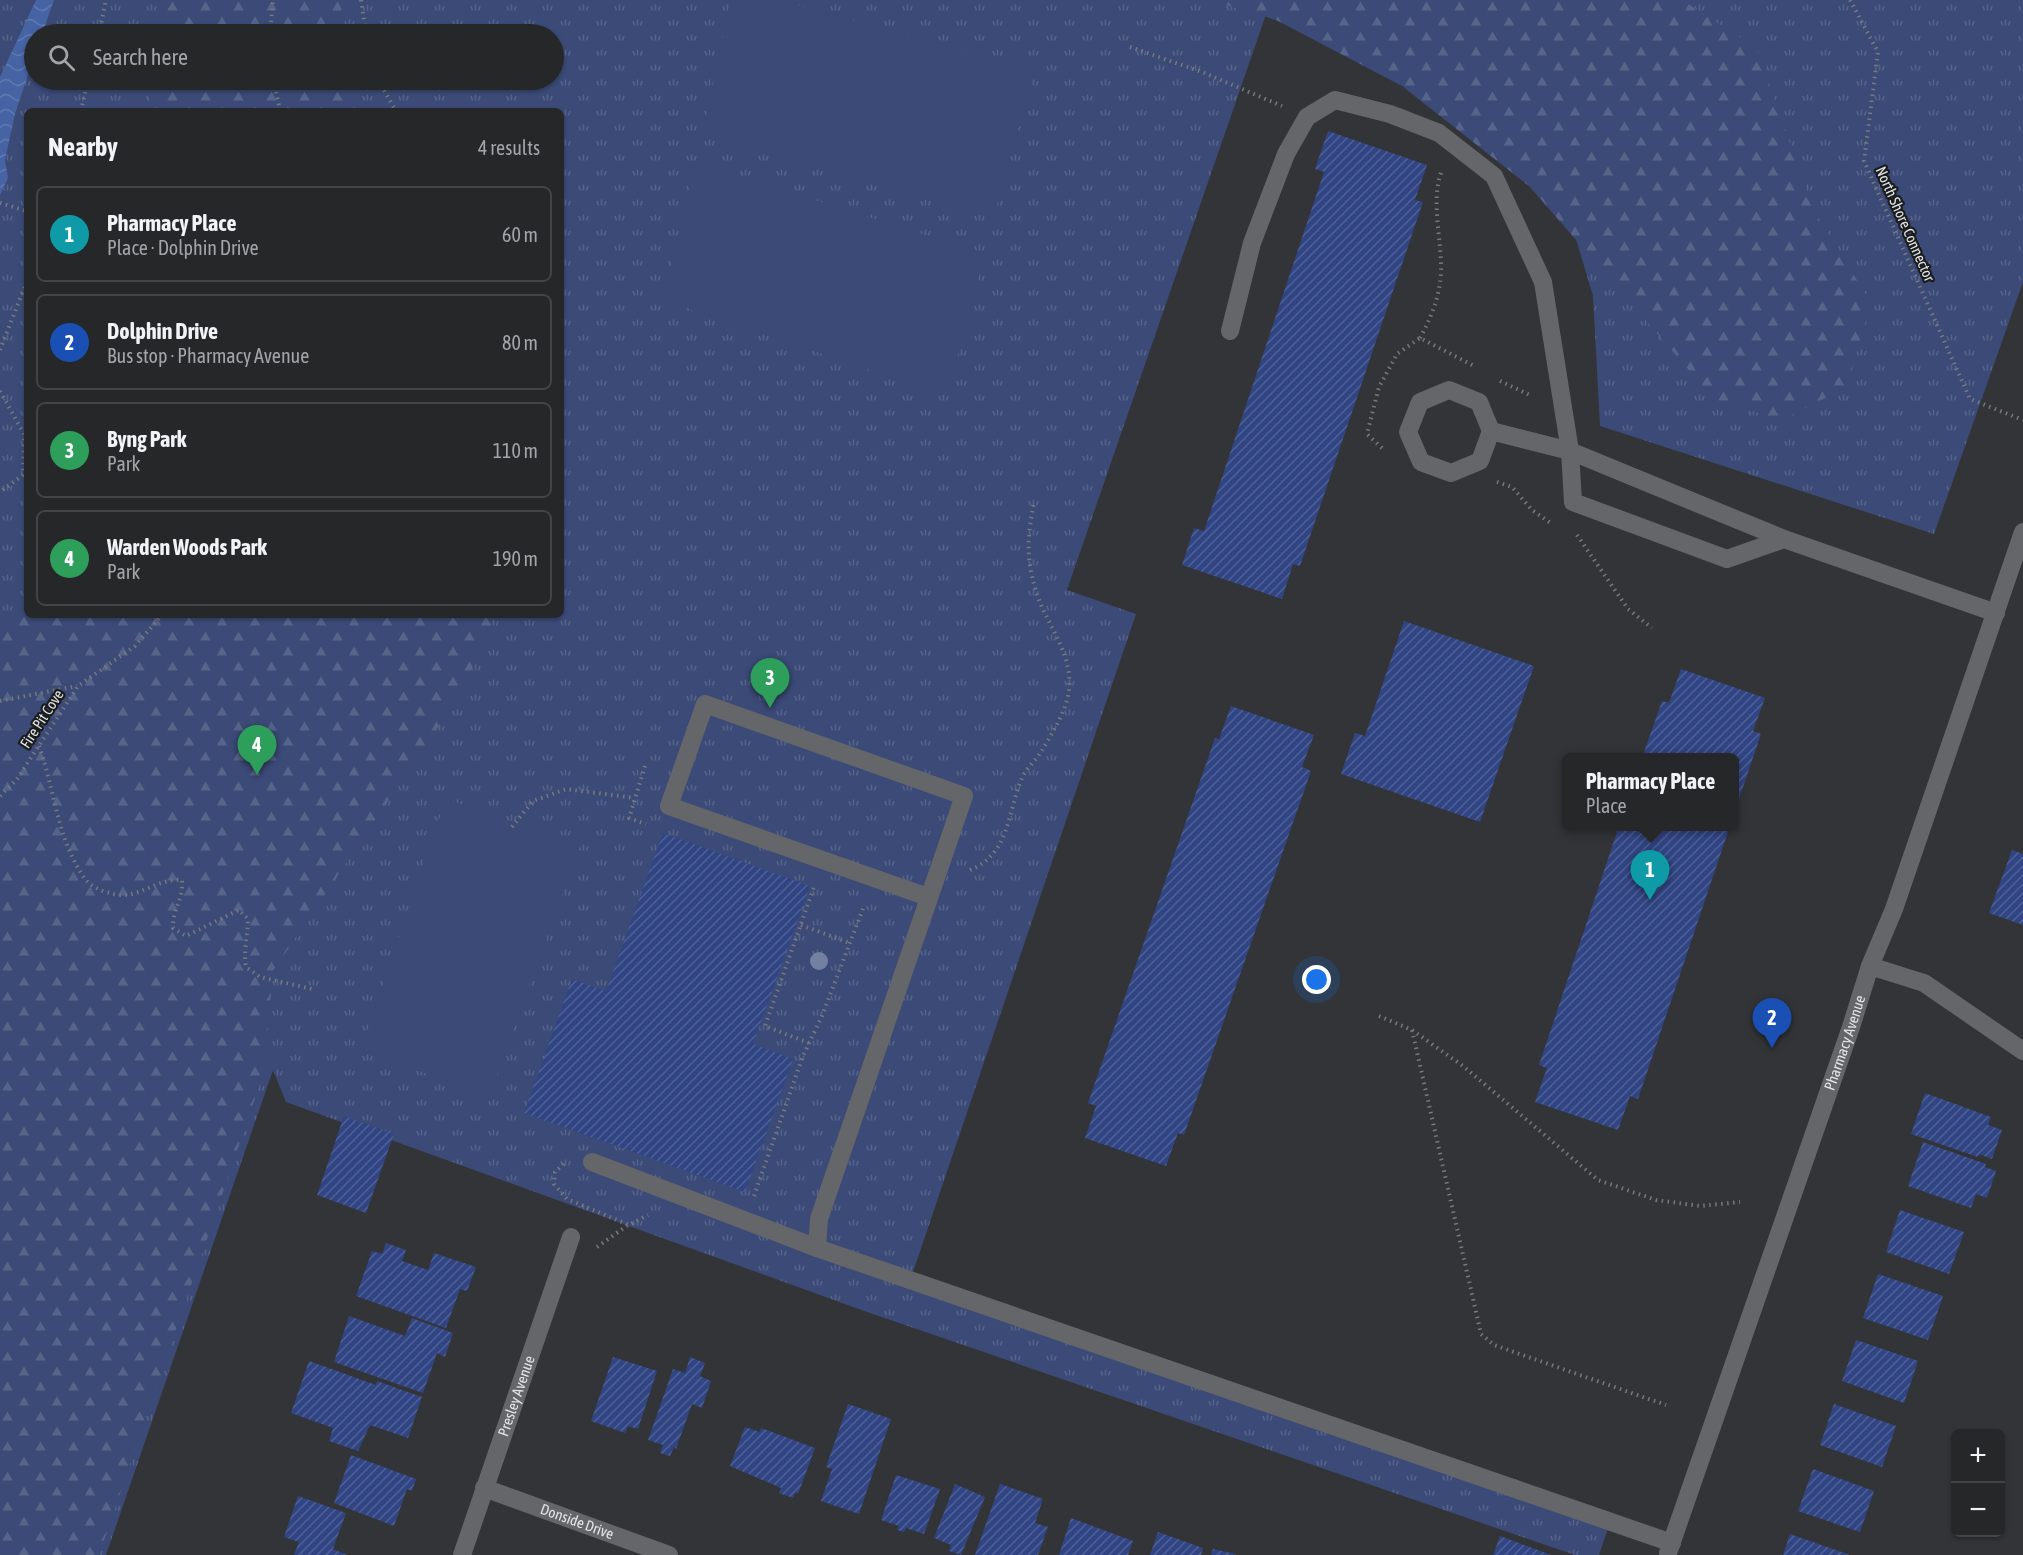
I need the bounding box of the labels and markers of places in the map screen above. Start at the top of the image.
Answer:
pin: 3 [750,658,790,708]
pin: 4 [238,726,276,775]
pin: 1 [1630,850,1670,900]
pin: 2 [1752,998,1792,1048]

